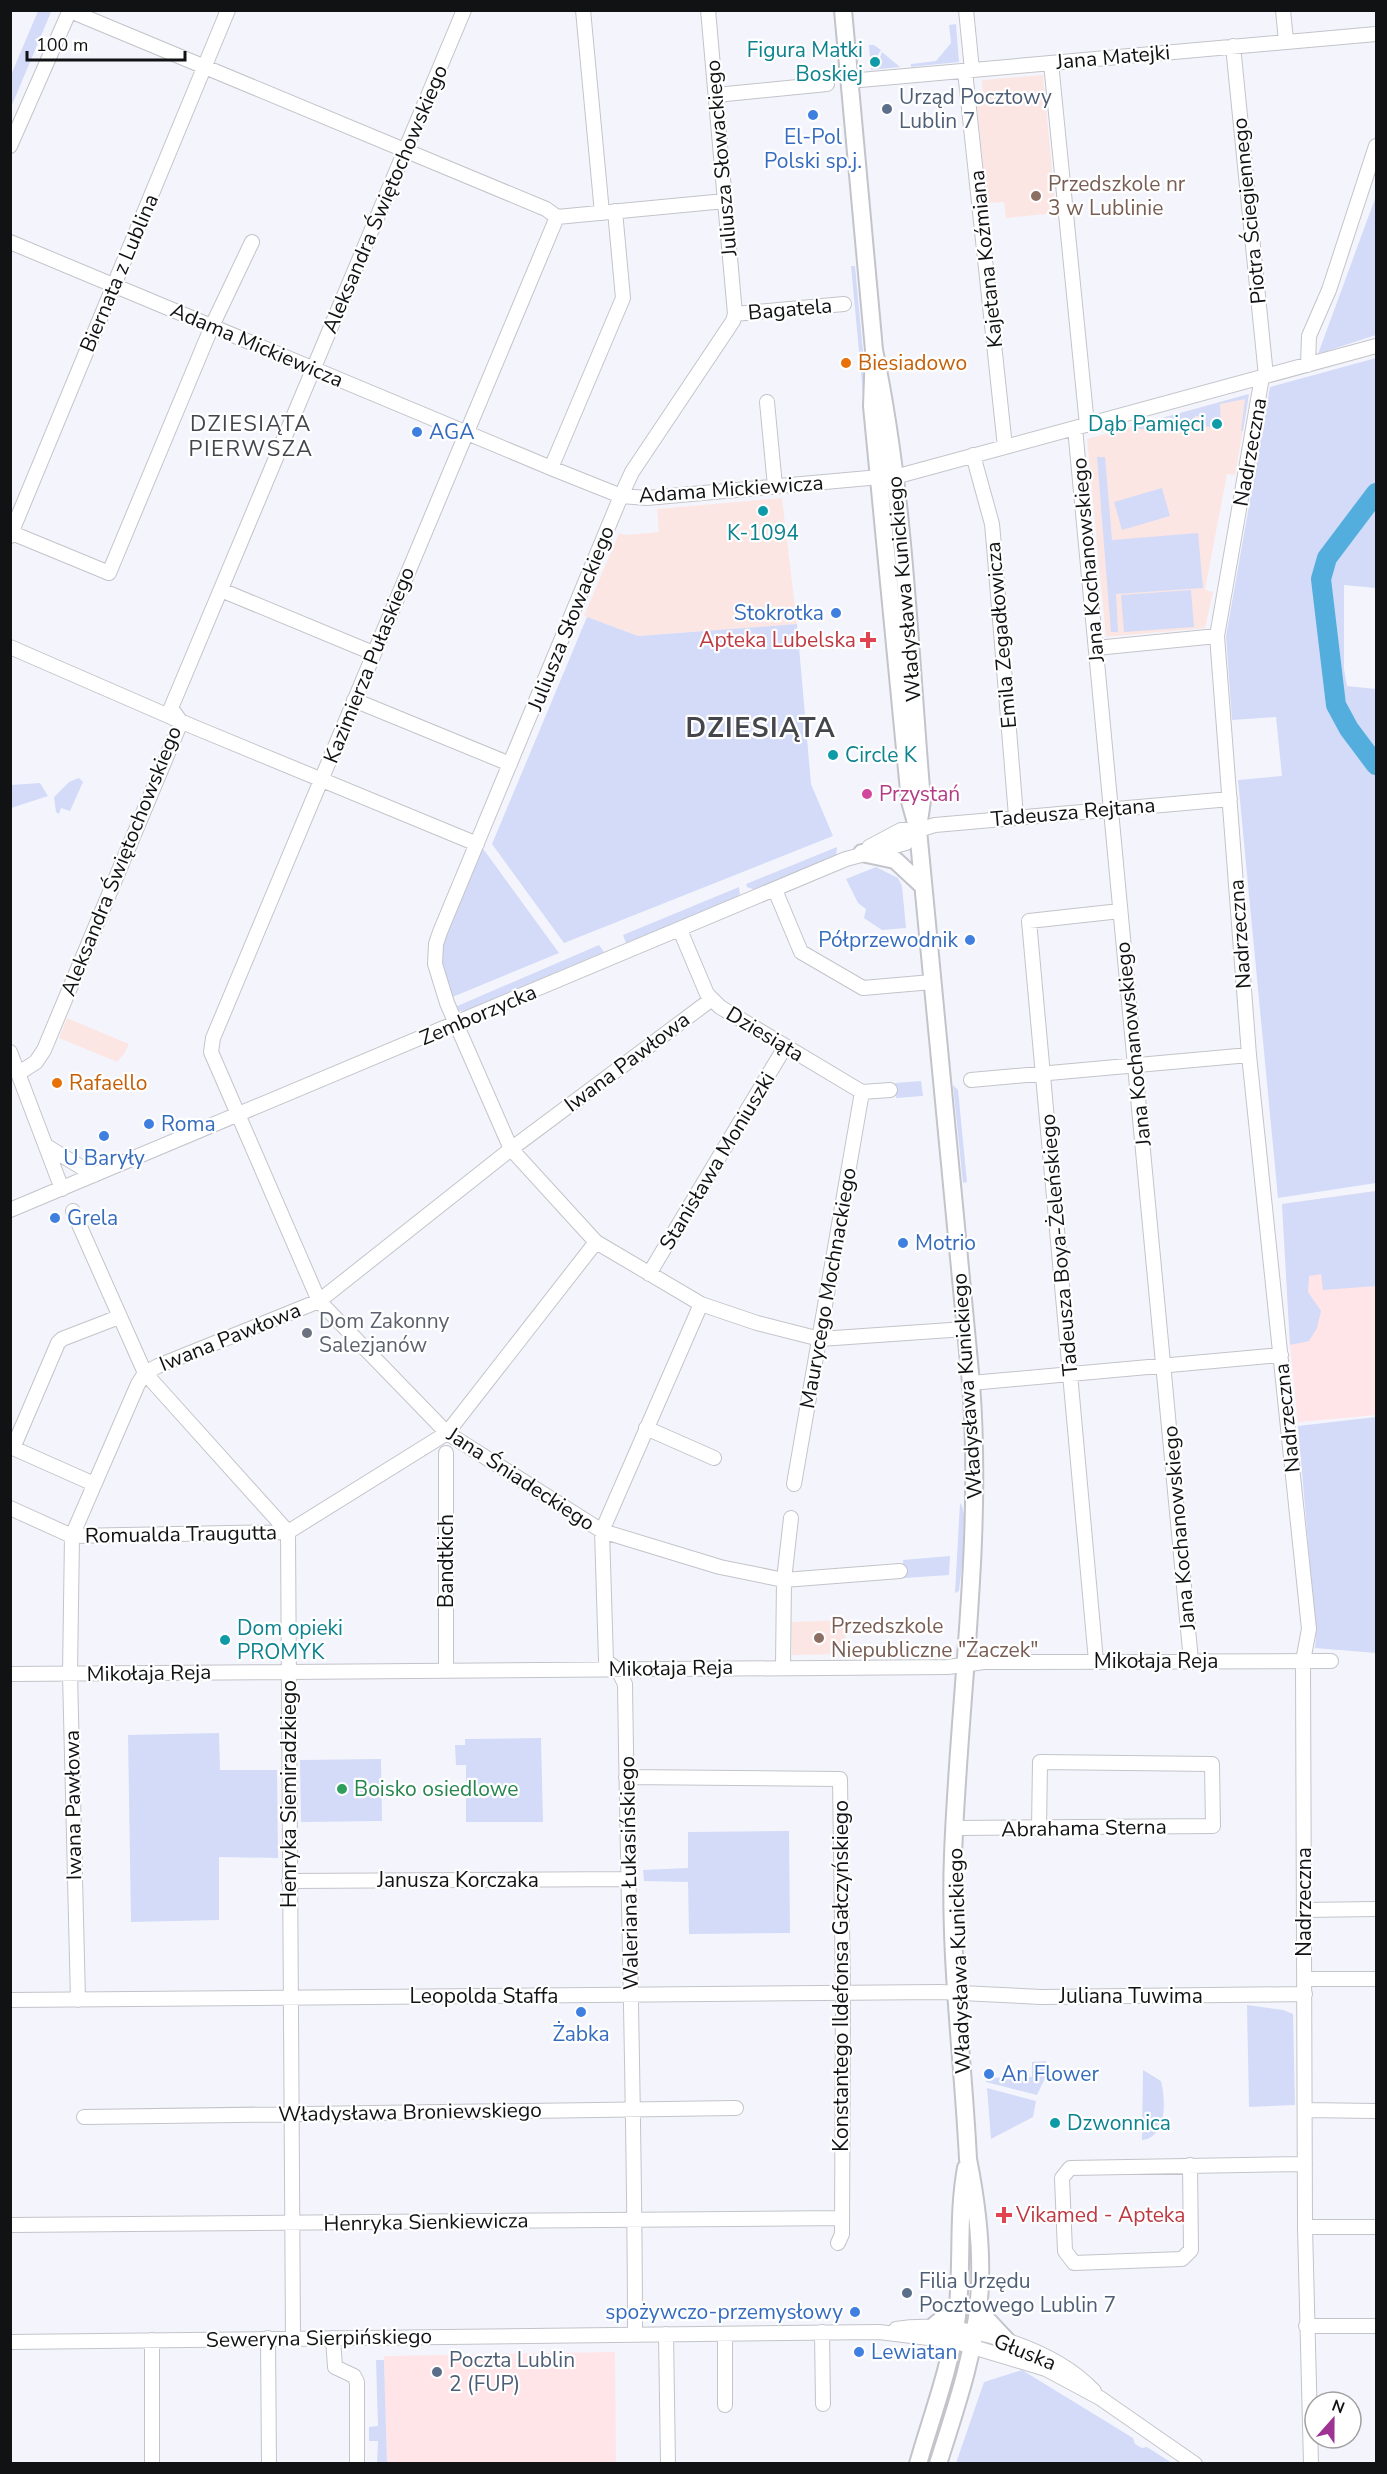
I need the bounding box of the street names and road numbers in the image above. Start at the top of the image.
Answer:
street label: Jana Matejki [1054,38,1171,76]
street label: Juliusza Słowackiego [698,59,744,258]
street label: Aleksandra Świętochowskiego [316,61,454,337]
street label: Piotra Ściegiennego [1225,117,1273,305]
street label: Kajetana Koźmiana [963,169,1009,349]
street label: Biernata z Lublina [73,190,165,356]
street label: Bagatela [747,291,833,327]
street label: Adama Mickiewicza [166,296,348,394]
street label: Nadrzeczna [1227,396,1273,508]
street label: Jana Kochanowskiego [1065,457,1111,664]
street label: Adama Mickiewicza [638,469,824,509]
street label: Władysława Kunickiego [880,475,928,703]
street label: Juliusza Słowackiego [521,521,621,715]
street label: Emila Zegadłowicza [979,540,1023,730]
street label: Kazimierza Pułaskiego [317,563,421,767]
street label: Aleksandra Świętochowskiego [54,722,188,1000]
street label: Tadeusza Rejtana [990,791,1156,833]
street label: Nadrzeczna [1222,878,1258,990]
street label: Jana Kochanowskiego [1108,940,1158,1149]
street label: Zemborzycka [415,978,541,1052]
street label: Dziesiąta [721,1000,809,1068]
street label: Iwana Pawłowa [559,1006,695,1118]
street label: Stanisława Moniuszki [653,1067,781,1255]
street label: Tadeusza Boya-Żeleńskiego [1034,1113,1084,1377]
street label: Maurycego Mochnackiego [793,1165,863,1411]
street label: Władysława Kunickiego [945,1272,989,1500]
street label: Iwana Pawłowa [155,1296,305,1378]
street label: Nadrzeczna [1267,1362,1307,1474]
street label: Jana Śniadeckiego [441,1420,600,1537]
street label: Jana Kochanowskiego [1156,1425,1202,1632]
street label: Bandtkich [432,1514,460,1608]
street label: Romualda Traugutta [85,1518,277,1550]
street label: Mikołaja Reja [1094,1647,1218,1675]
street label: Mikołaja Reja [608,1653,734,1683]
street label: Mikołaja Reja [86,1658,212,1688]
street label: Henryka Siemiradzkiego [275,1680,303,1908]
street label: Iwana Pawłowa [58,1730,88,1880]
street label: Waleriana Łukasińskiego [613,1756,645,1990]
street label: Konstantego Ildefonsa Gałczyńskiego [827,1800,855,2152]
street label: Abrahama Sterna [1001,1813,1167,1843]
street label: Władysława Kunickiego [941,1847,977,2075]
street label: Nadrzeczna [1290,1847,1318,1957]
street label: Janusza Korczaka [376,1866,539,1894]
street label: Leopolda Staffa [410,1982,558,2010]
street label: Juliana Tuwima [1058,1982,1203,2010]
street label: Władysława Broniewskiego [278,2096,542,2128]
street label: Henryka Sienkiewicza [323,2206,529,2238]
street label: Seweryna Sierpińskiego [206,2322,432,2354]
street label: Głuska [990,2327,1060,2377]

